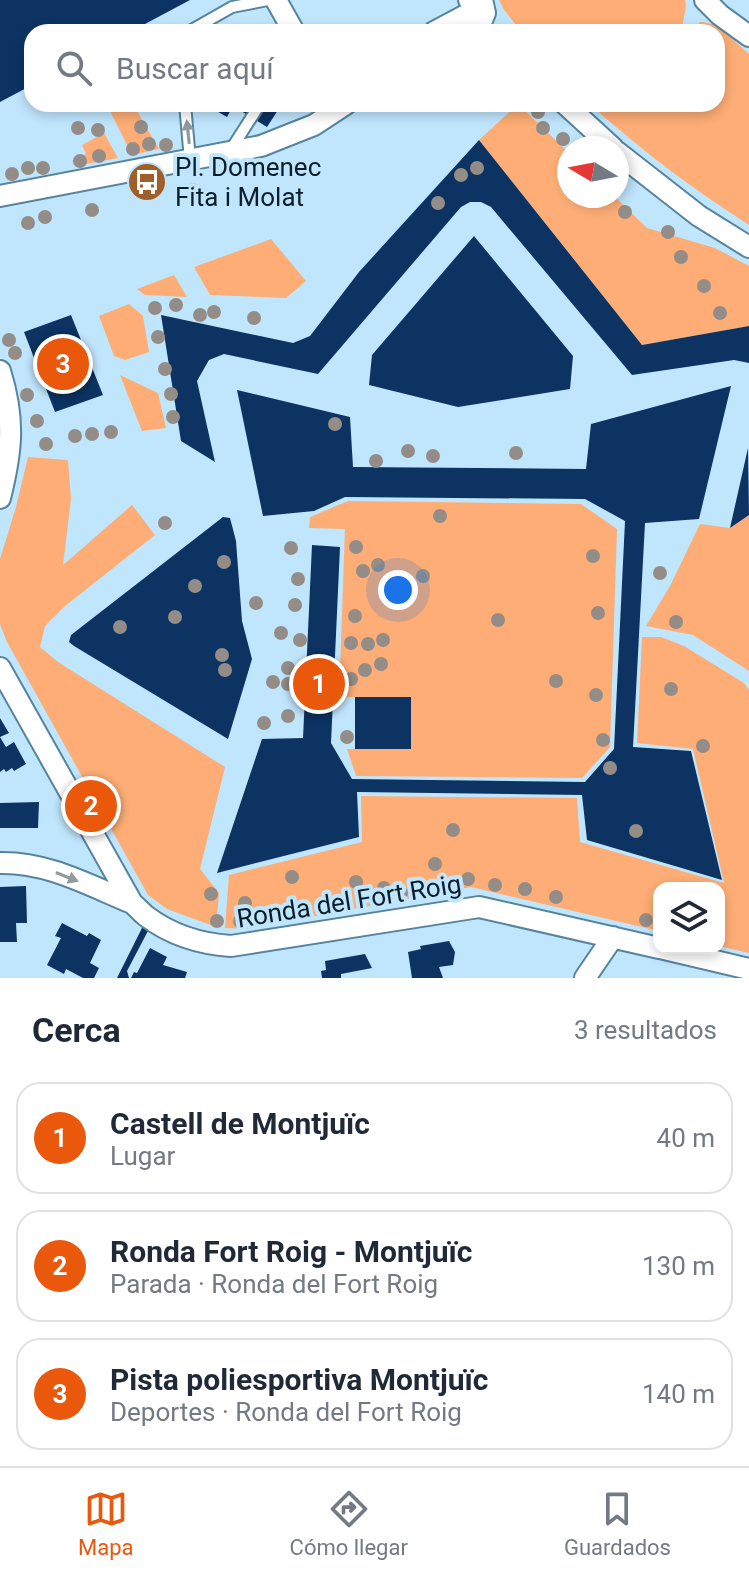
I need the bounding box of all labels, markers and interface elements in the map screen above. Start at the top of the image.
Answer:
search box [24,24,725,112]
icon: search [52,46,96,90]
text: Buscar aquí [116,51,274,86]
one-way arrow [181,119,194,144]
north arrow [557,136,629,208]
place label: Pl. Domenec Fita i Molat [175,152,321,212]
bus stop icon: Pl. Domenec Fita i Molat [126,161,168,203]
pin: 3 [37,334,89,394]
your location [378,570,418,610]
pin: 1 [293,654,345,714]
pin: 2 [65,776,117,836]
street label: Ronda del Fort Roig [235,868,463,934]
one-way arrow [55,870,79,883]
map controls [653,882,725,954]
button: layers [653,882,725,954]
text: Cerca [32,1010,121,1050]
text: 3 resultados [574,1015,717,1045]
text: Castell de Montjuïc [110,1106,370,1141]
text: 1 [53,1123,67,1153]
text: 40 m [657,1123,715,1153]
text: Lugar [110,1141,175,1171]
text: Ronda Fort Roig - Montjuïc [110,1234,472,1269]
text: 2 [53,1251,67,1281]
text: 130 m [642,1251,715,1281]
text: Parada · Ronda del Fort Roig [110,1269,438,1299]
text: Pista poliesportiva Montjuïc [110,1362,488,1397]
text: 3 [53,1379,67,1409]
text: 140 m [642,1379,715,1409]
text: Deportes · Ronda del Fort Roig [110,1397,462,1427]
tab: Mapa [78,1487,134,1560]
tab: Cómo llegar [290,1487,408,1560]
tab: Guardados [564,1487,671,1560]

